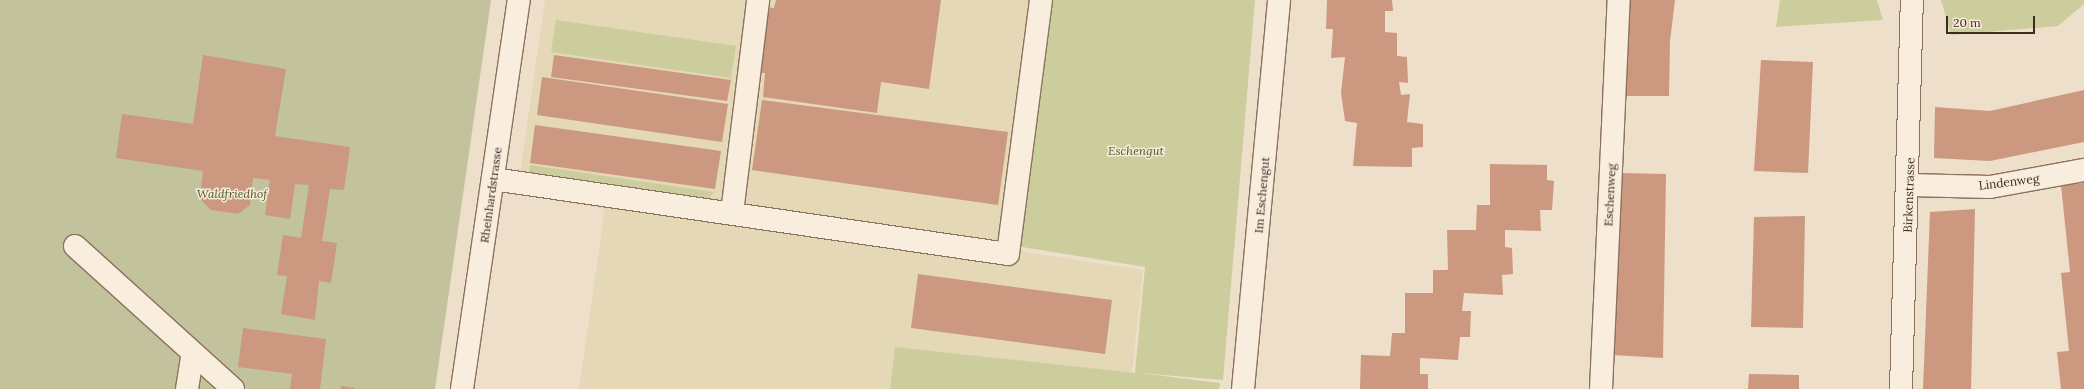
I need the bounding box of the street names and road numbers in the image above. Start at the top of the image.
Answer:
street label: Rheinhardstrasse [477,146,505,244]
street label: Im Eschengut [1251,156,1273,234]
street label: Birkenstrasse [1900,157,1918,233]
street label: Eschenweg [1601,163,1619,227]
street label: Lindenweg [1978,171,2040,193]

